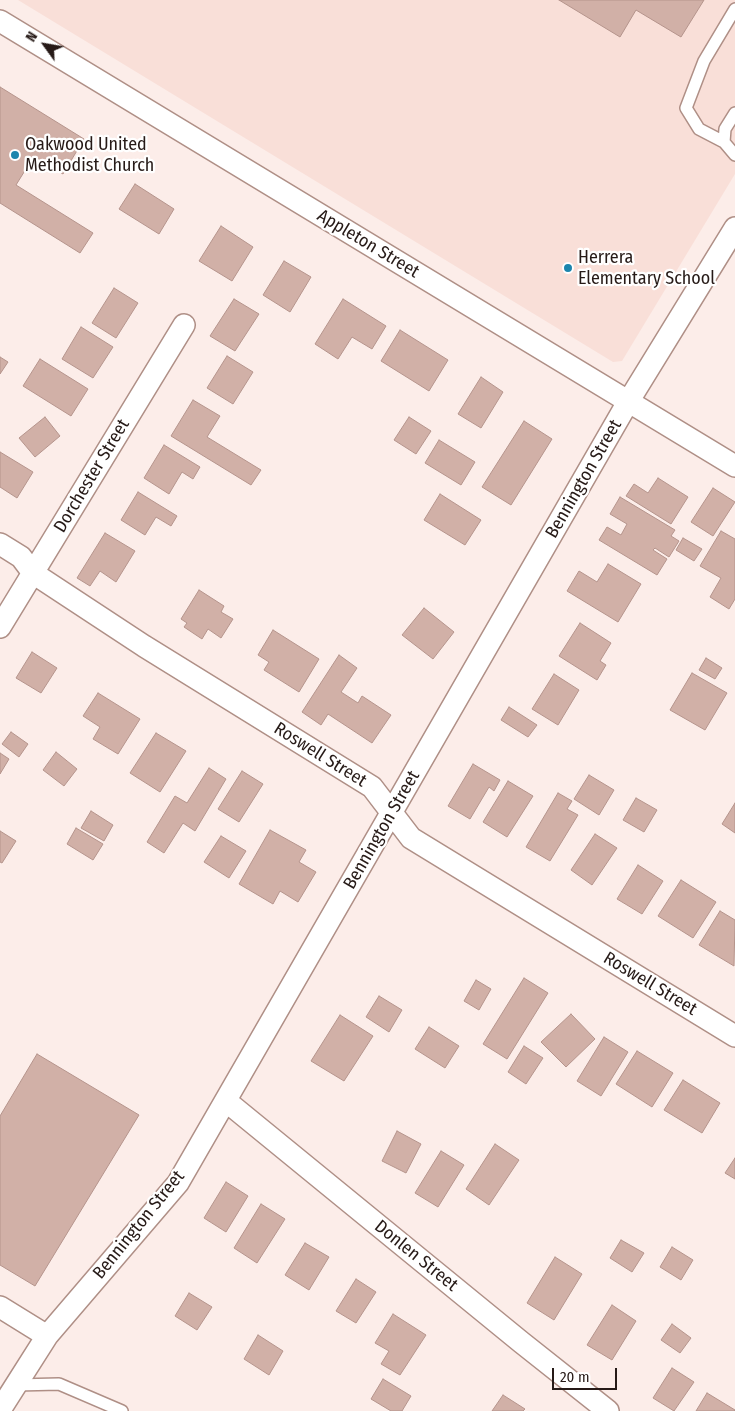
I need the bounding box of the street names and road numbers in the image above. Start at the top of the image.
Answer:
street label: Appleton Street [313,205,423,283]
street label: Dorchester Street [50,415,134,537]
street label: Bennington Street [541,416,627,542]
street label: Roswell Street [270,718,370,792]
street label: Bennington Street [339,767,425,893]
street label: Roswell Street [599,948,701,1020]
street label: Bennington Street [89,1166,189,1284]
street label: Donlen Street [370,1216,462,1296]

